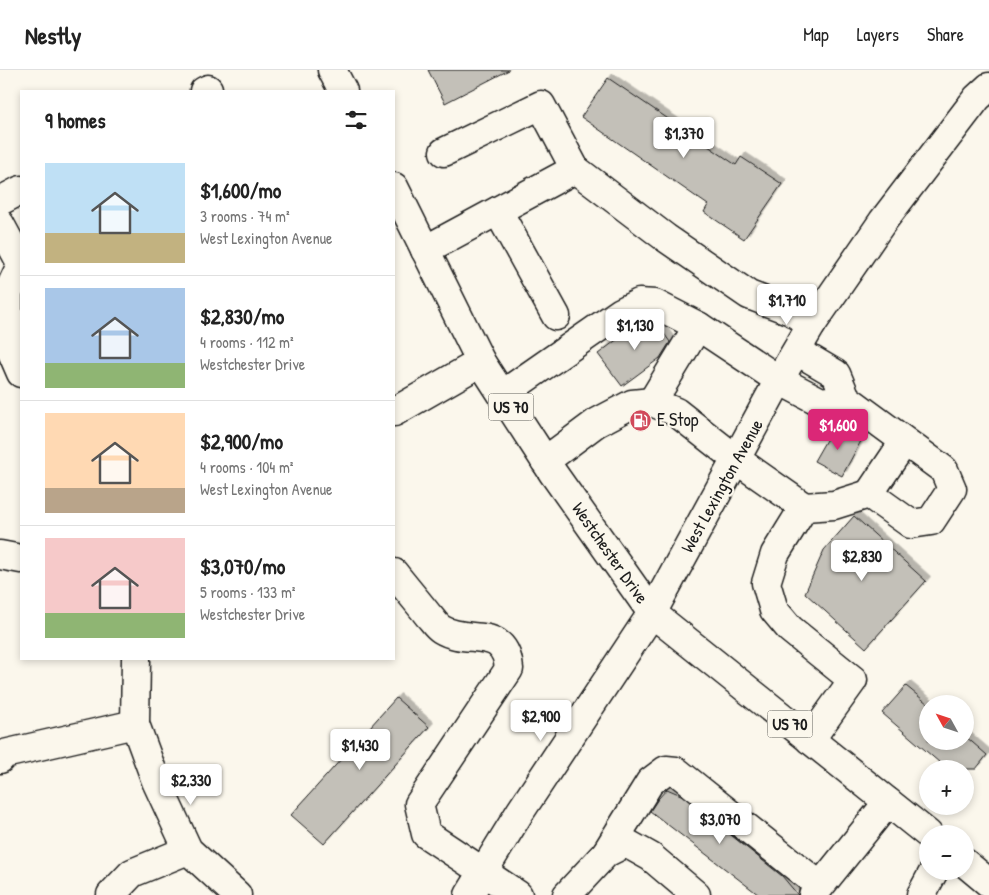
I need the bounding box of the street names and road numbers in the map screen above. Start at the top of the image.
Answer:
road number: US 70 [488,394,534,421]
street label: West Lexington Avenue [675,415,769,557]
street label: Westchester Drive [566,497,655,608]
road number: US 70 [768,711,812,738]

